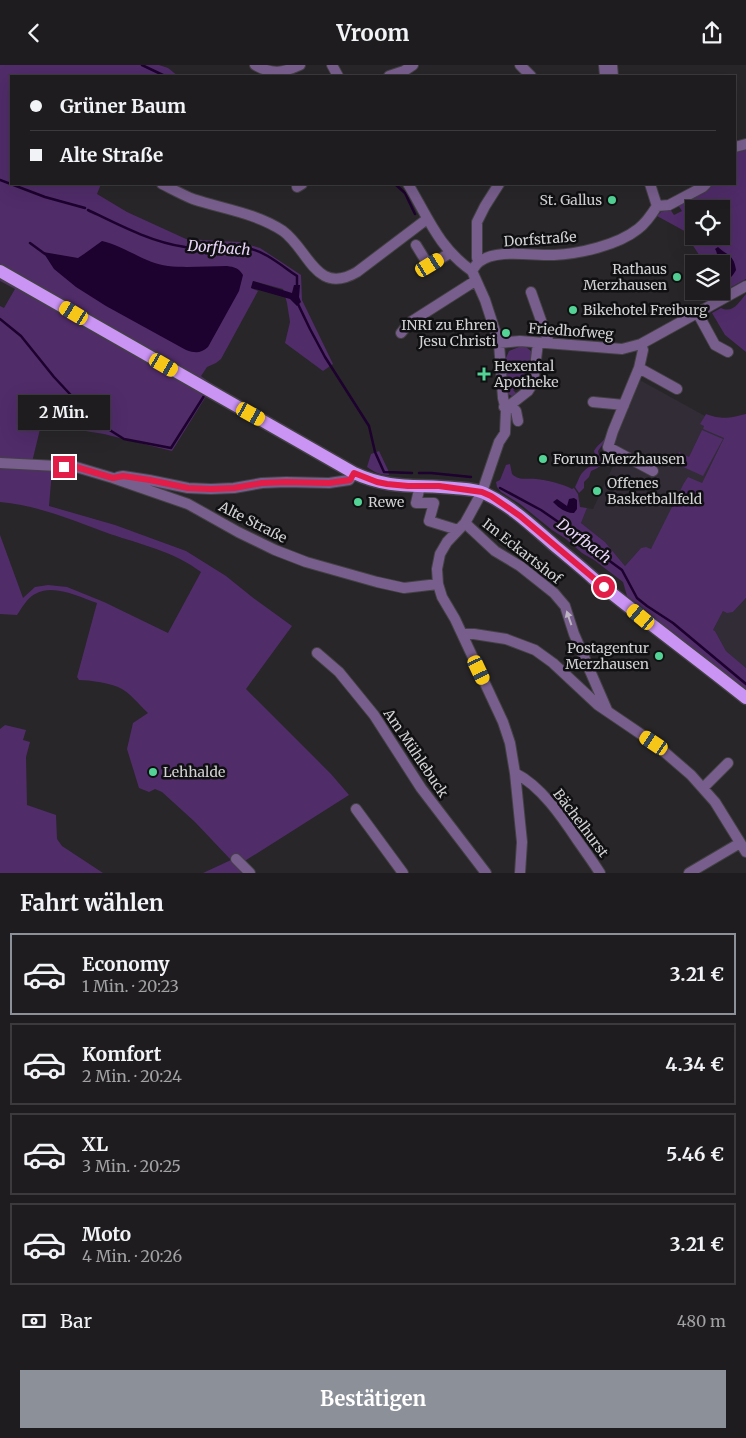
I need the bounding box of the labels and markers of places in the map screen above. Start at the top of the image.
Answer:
place label: St. Gallus [540,191,602,209]
marker: St. Gallus [606,194,618,206]
place label: Rathaus Merzhausen [583,260,667,294]
marker: Rathaus Merzhausen [671,271,683,283]
place label: Bikehotel Freiburg [583,301,708,319]
marker: Bikehotel Freiburg [567,304,579,316]
place label: INRI zu Ehren Jesu Christi [401,316,496,350]
marker: INRI zu Ehren Jesu Christi [500,327,512,339]
place label: Hexental Apotheke [493,357,559,391]
marker: Hexental Apotheke [478,368,490,380]
place label: Forum Merzhausen [553,450,685,468]
marker: Forum Merzhausen [537,453,549,465]
place label: Offenes Basketballfeld [607,474,703,508]
marker: Offenes Basketballfeld [591,485,603,497]
place label: Rewe [368,493,404,511]
marker: Rewe [352,496,364,508]
place label: Postagentur Merzhausen [565,639,649,673]
marker: Postagentur Merzhausen [653,650,665,662]
place label: Lehhalde [163,763,225,781]
marker: Lehhalde [147,766,159,778]

